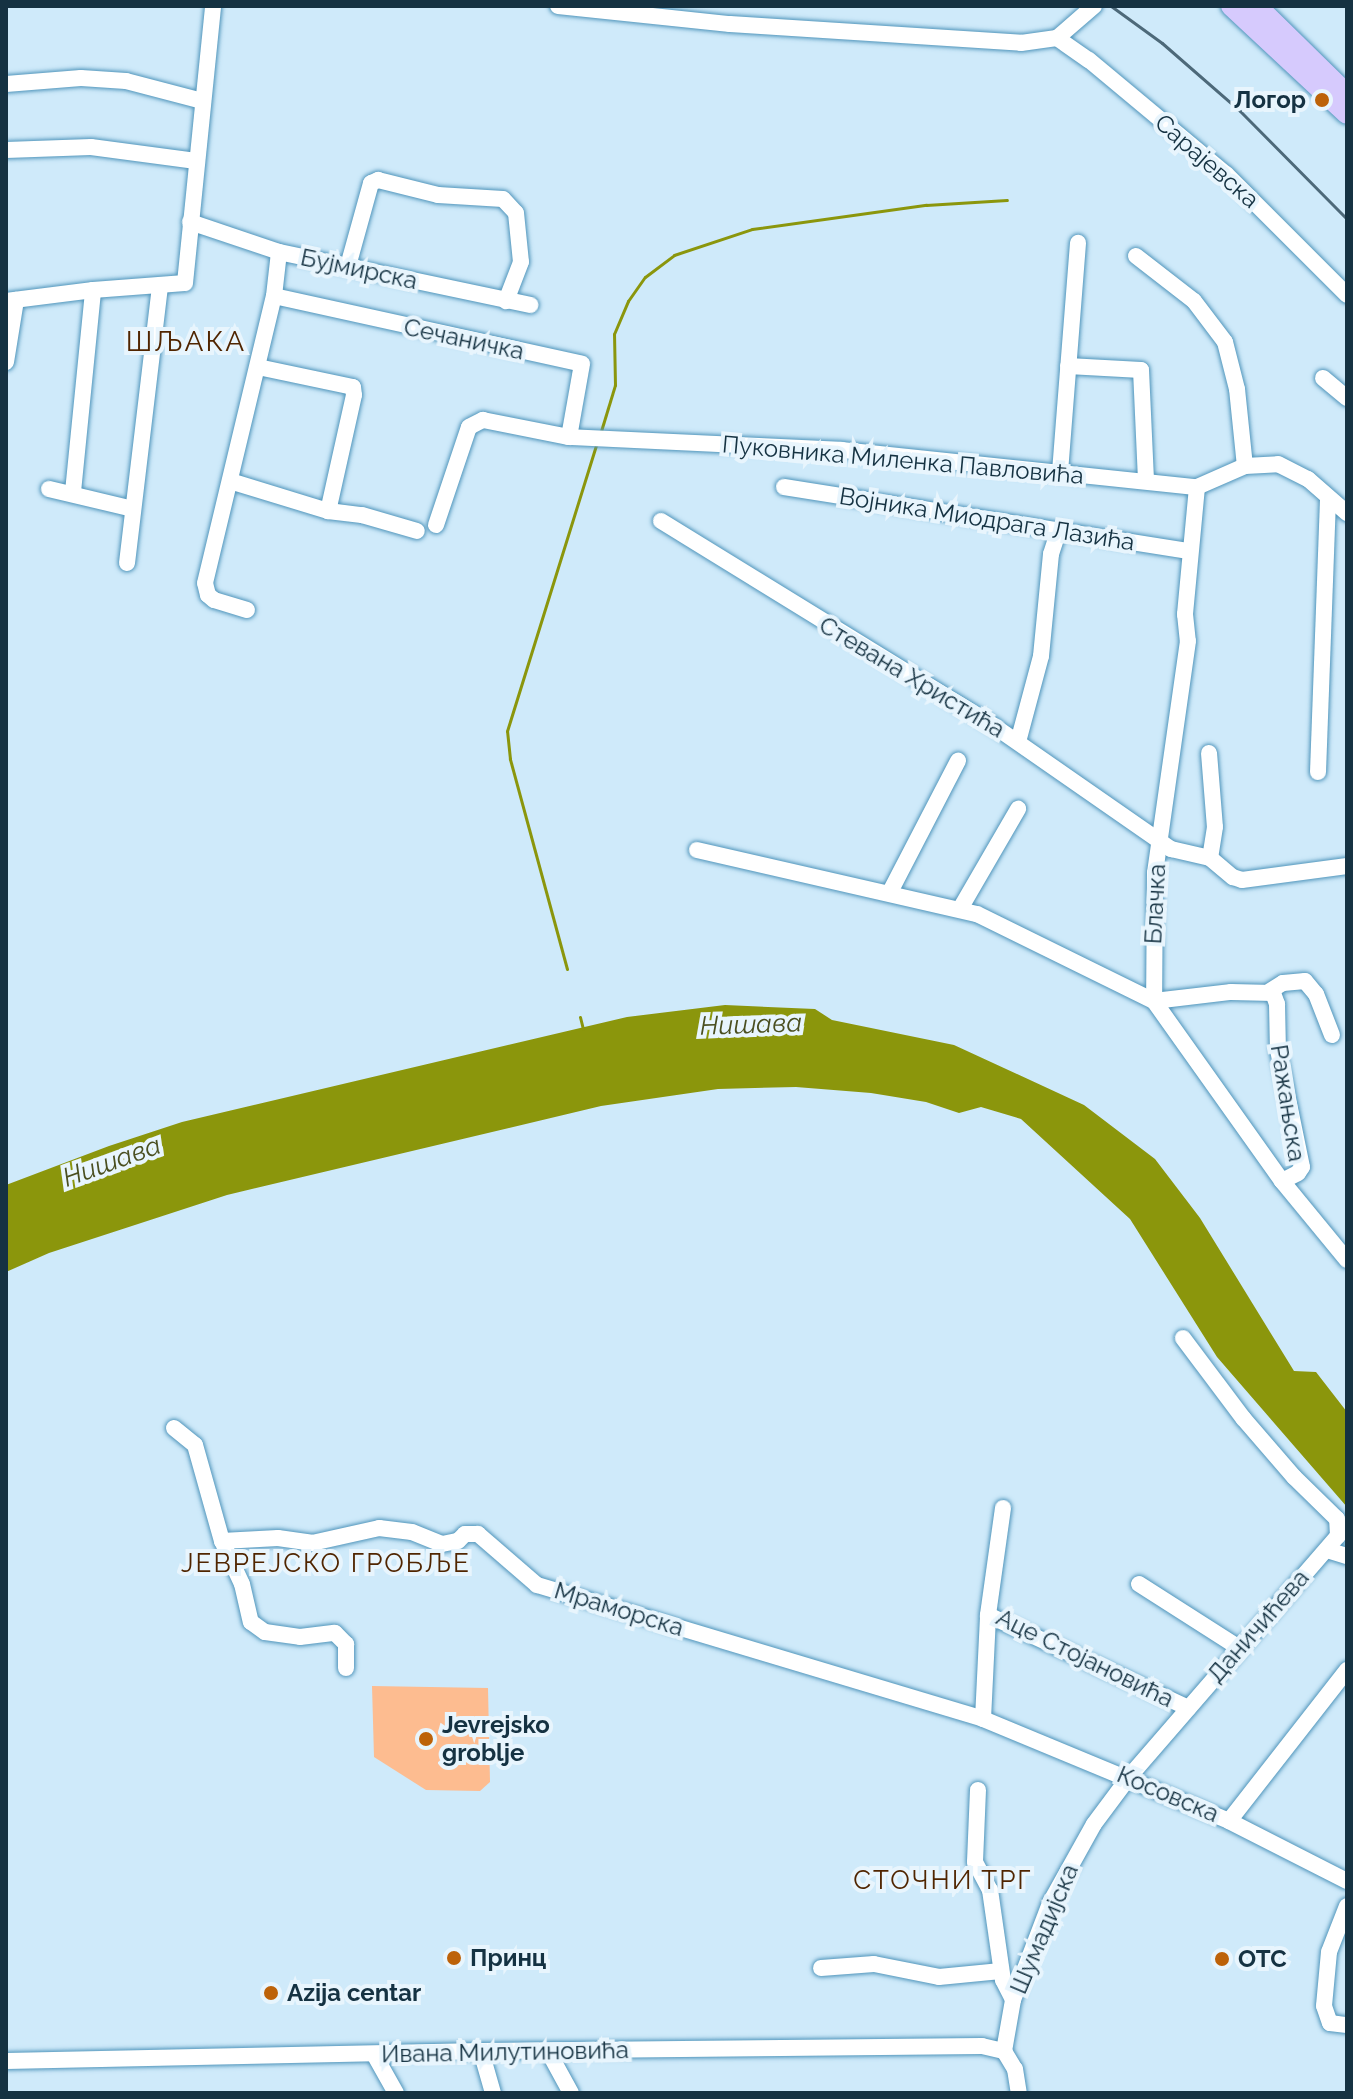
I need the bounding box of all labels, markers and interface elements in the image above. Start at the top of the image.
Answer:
place label: Логор [1234,86,1306,114]
marker: Логор [1313,91,1331,109]
street label: Сарајевска [1149,108,1265,214]
street label: Бујмирска [298,243,420,295]
street label: Сечаничка [401,312,527,366]
district label: ШЉАКА [126,325,246,359]
street label: Пуковника Миленка Павловића [721,430,1085,490]
street label: Војника Миодрага Лазића [837,481,1137,557]
street label: Стевана Христића [814,610,1010,744]
street label: Блачка [1139,863,1171,945]
water label: Нишава [700,1008,802,1042]
street label: Ражањска [1265,1042,1311,1164]
water label: Нишава [59,1130,165,1194]
district label: ЈЕВРЕЈСКО ГРОБЉЕ [181,1548,471,1580]
street label: Даничићева [1201,1564,1315,1688]
street label: Мраморска [551,1576,687,1642]
street label: Аце Стојановића [992,1603,1178,1713]
place label: Jevrejsko groblje [442,1711,550,1767]
marker: Jevrejsko groblje [417,1730,435,1748]
street label: Косовска [1113,1760,1223,1828]
street label: Шумадијска [1004,1860,1084,1998]
district label: СТОЧНИ ТРГ [853,1865,1033,1897]
place label: Принц [470,1944,547,1972]
place label: OTC [1238,1945,1287,1973]
marker: Принц [445,1949,463,1967]
marker: OTC [1213,1950,1231,1968]
place label: Azija centar [287,1979,421,2007]
marker: Azija centar [262,1984,280,2002]
street label: Ивана Милутиновића [381,2035,629,2069]

